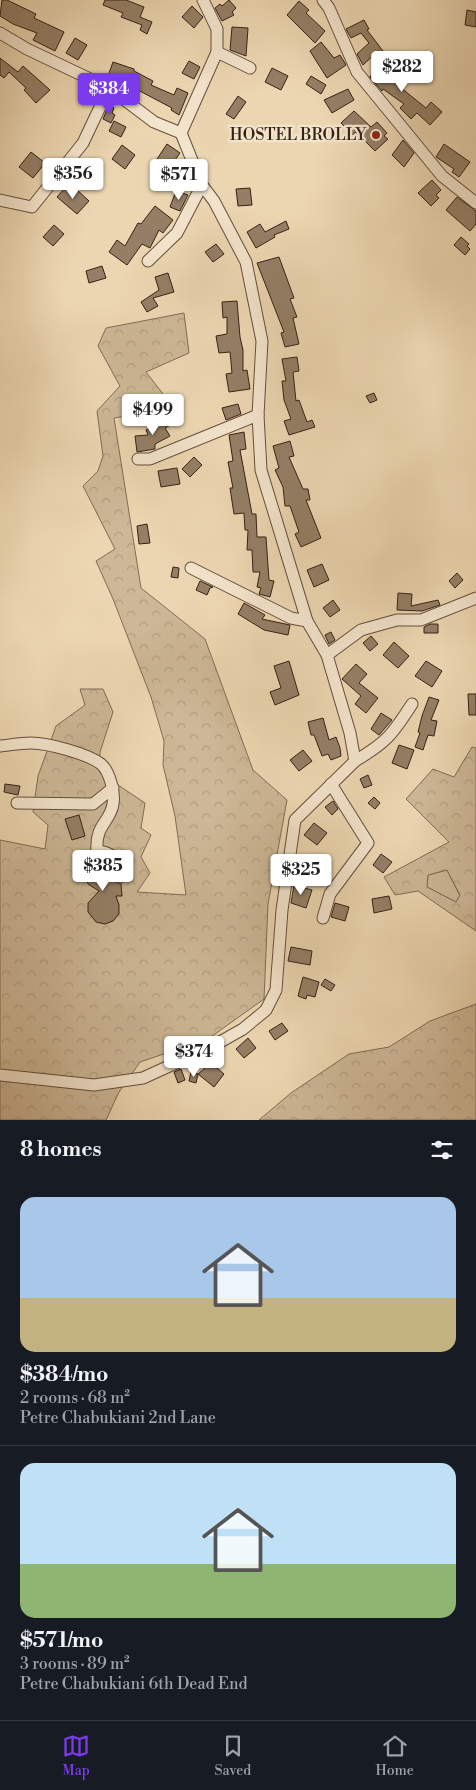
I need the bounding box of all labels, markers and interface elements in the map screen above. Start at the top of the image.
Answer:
pin: $282 [372,51,432,93]
text: $282 [382,57,422,77]
pin: $384 [79,72,139,115]
text: $384 [89,79,129,99]
place label: HOSTEL BROLLY [230,125,367,145]
marker: HOSTEL BROLLY [370,129,382,141]
pin: $356 [43,158,103,200]
pin: $571 [149,158,209,201]
text: $356 [53,164,93,184]
text: $571 [161,165,197,185]
pin: $499 [123,394,183,436]
text: $499 [133,400,173,420]
pin: $385 [73,850,133,892]
pin: $325 [271,854,331,896]
text: $385 [83,856,123,876]
text: $325 [281,860,321,880]
pin: $374 [164,1036,224,1078]
text: $374 [175,1042,213,1062]
icon: filters [428,1136,456,1164]
text: 8 homes [20,1137,102,1163]
icon: home [193,1230,283,1320]
text: $384/mo [20,1362,108,1388]
text: 2 rooms · 68 m² [20,1388,130,1408]
text: Petre Chabukiani 2nd Lane [20,1408,216,1428]
icon: home [193,1495,283,1585]
text: $571/mo [20,1628,103,1654]
text: 3 rooms · 89 m² [20,1654,130,1674]
text: Petre Chabukiani 6th Dead End [20,1674,248,1694]
tab: Map [62,1732,90,1780]
tab: Saved [214,1732,251,1780]
tab: Home [375,1732,414,1780]

